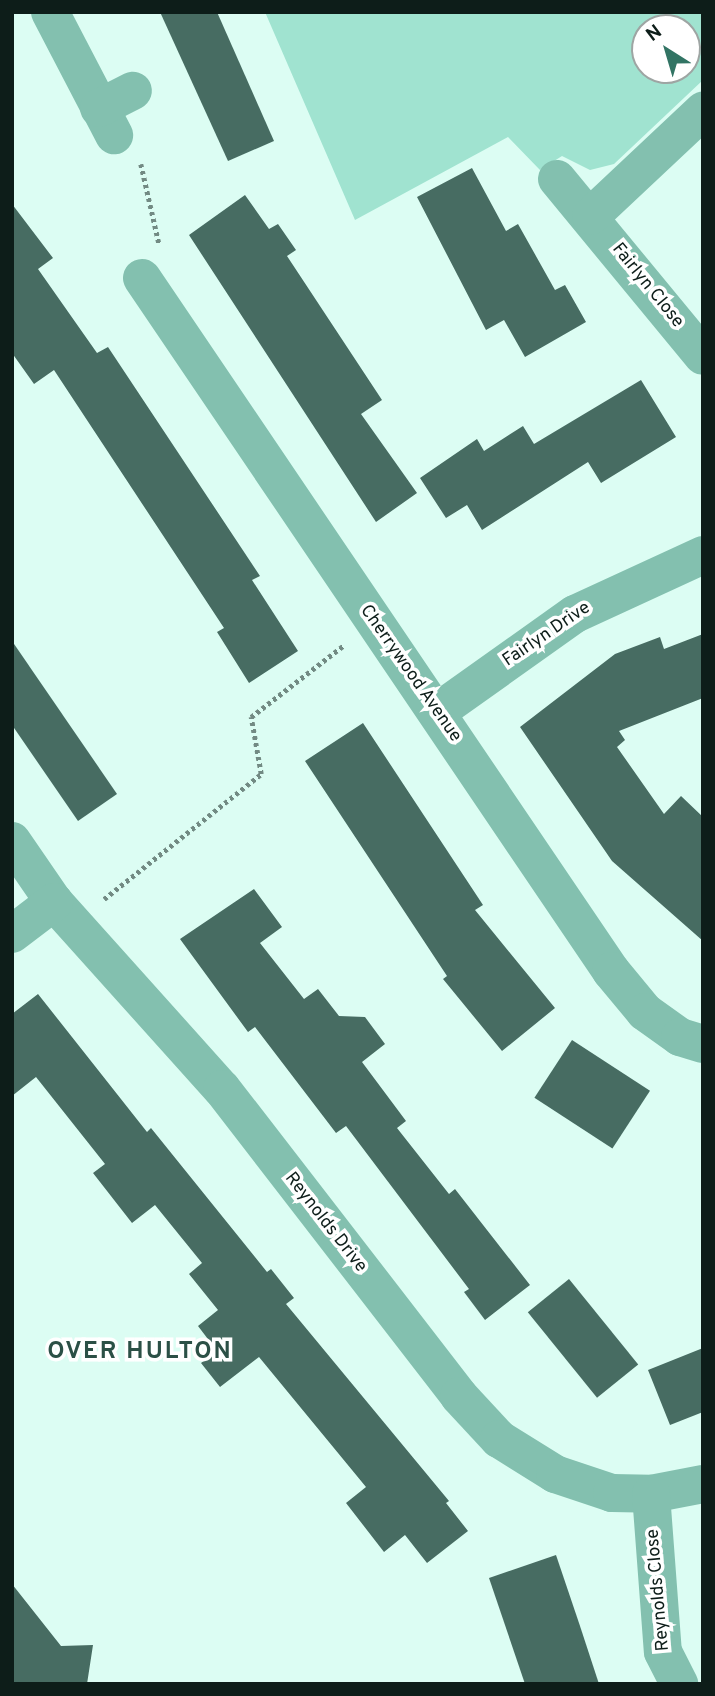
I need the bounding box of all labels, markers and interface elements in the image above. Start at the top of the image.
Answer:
north arrow [631,14,701,84]
text: N [642,20,667,48]
street label: Fairlyn Close [606,239,688,333]
street label: Fairlyn Drive [499,598,595,672]
street label: Cherrywood Avenue [354,601,466,747]
street label: Reynolds Drive [279,1169,371,1277]
district label: OVER HULTON [49,1339,231,1367]
street label: Reynolds Close [643,1528,675,1652]

